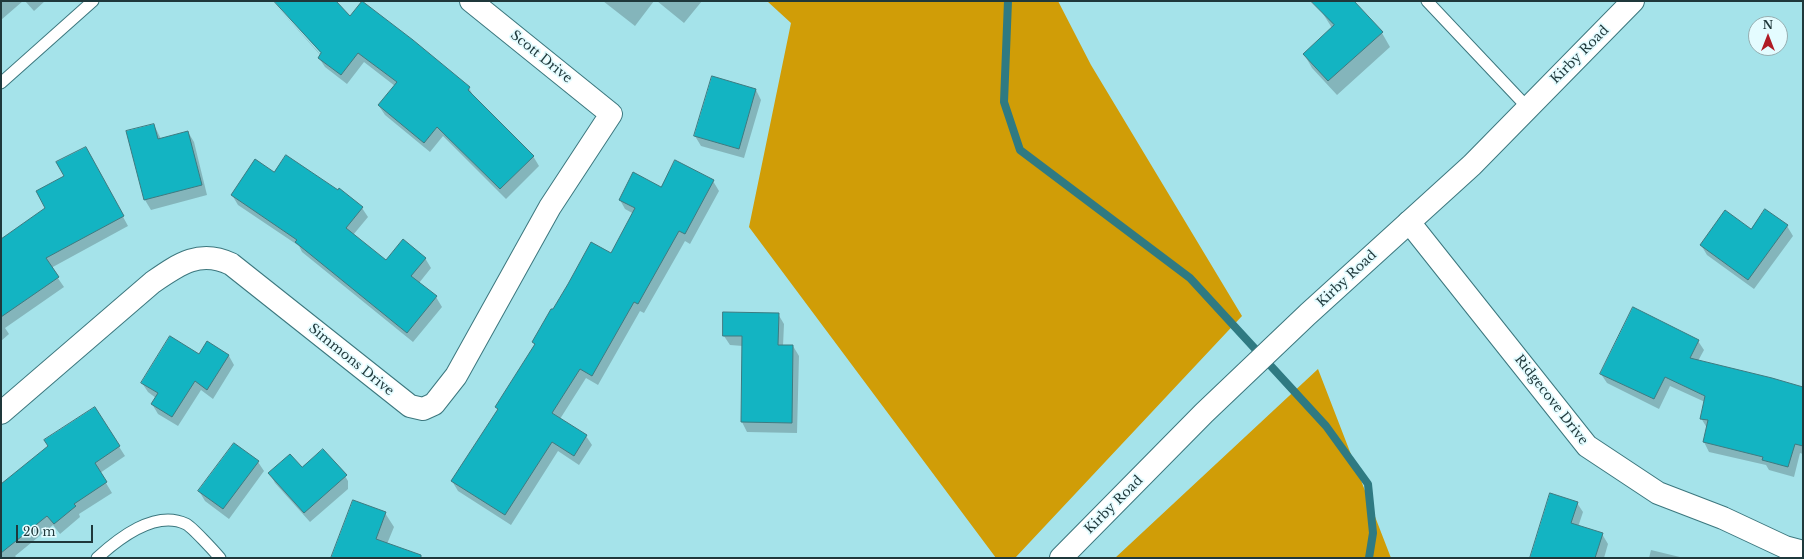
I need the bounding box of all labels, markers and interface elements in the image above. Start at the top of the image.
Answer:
north arrow [1748,16,1788,56]
text: N [1763,18,1773,32]
street label: Kirby Road [1548,23,1612,87]
street label: Scott Drive [507,27,575,87]
street label: Kirby Road [1314,247,1380,311]
street label: Simmons Drive [305,321,397,399]
street label: Ridgecove Drive [1511,352,1591,448]
street label: Kirby Road [1082,473,1146,537]
scale bar [18,517,95,543]
text: 20 m [23,524,55,539]

